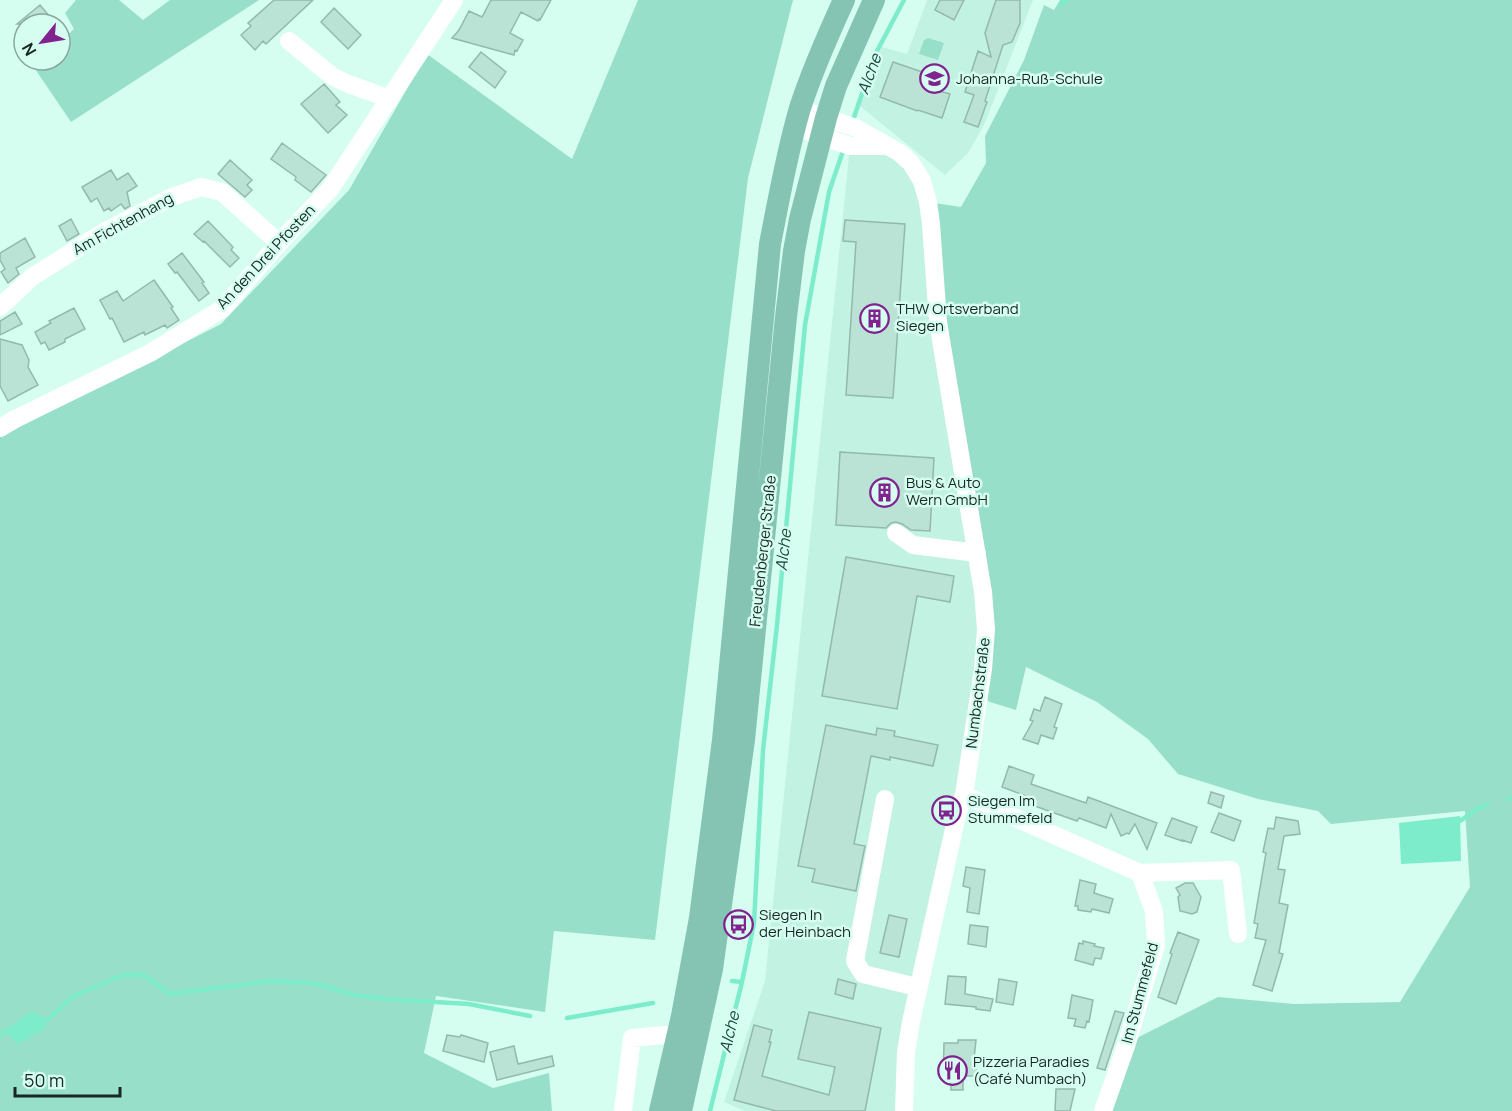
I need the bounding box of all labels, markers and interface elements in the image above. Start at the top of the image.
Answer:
north arrow [12,12,72,72]
text: N [17,39,41,60]
water label: Alche [852,49,887,97]
school or university icon: Johanna-Ruß-Schule [919,63,951,95]
place label: Johanna-Ruß-Schule [956,68,1103,89]
street label: Am Fichtenhang [69,187,177,260]
street label: An den Drei Pfosten [212,200,320,314]
place label: THW Ortsverband Siegen [896,298,1019,336]
building icon: THW Ortsverband Siegen [859,302,891,334]
place label: Bus & Auto Wern GmbH [906,472,988,510]
street label: Freudenberger Straße [744,474,781,628]
building icon: Bus & Auto Wern GmbH [869,476,901,508]
water label: Alche [770,527,796,572]
street label: Numbachstraße [960,636,995,749]
place label: Siegen Im Stummefeld [968,790,1053,828]
bus stop icon: Siegen Im Stummefeld [931,794,963,826]
place label: Siegen In der Heinbach [759,904,851,942]
bus stop icon: Siegen In der Heinbach [722,908,754,940]
street label: Im Stummefeld [1116,940,1163,1046]
water label: Alche [714,1008,745,1055]
place label: Pizzeria Paradies (Café Numbach) [973,1051,1089,1089]
restaurant icon: Pizzeria Paradies (Café Numbach) [936,1055,968,1087]
scale bar [15,1060,120,1098]
text: 50 m [24,1068,64,1092]

